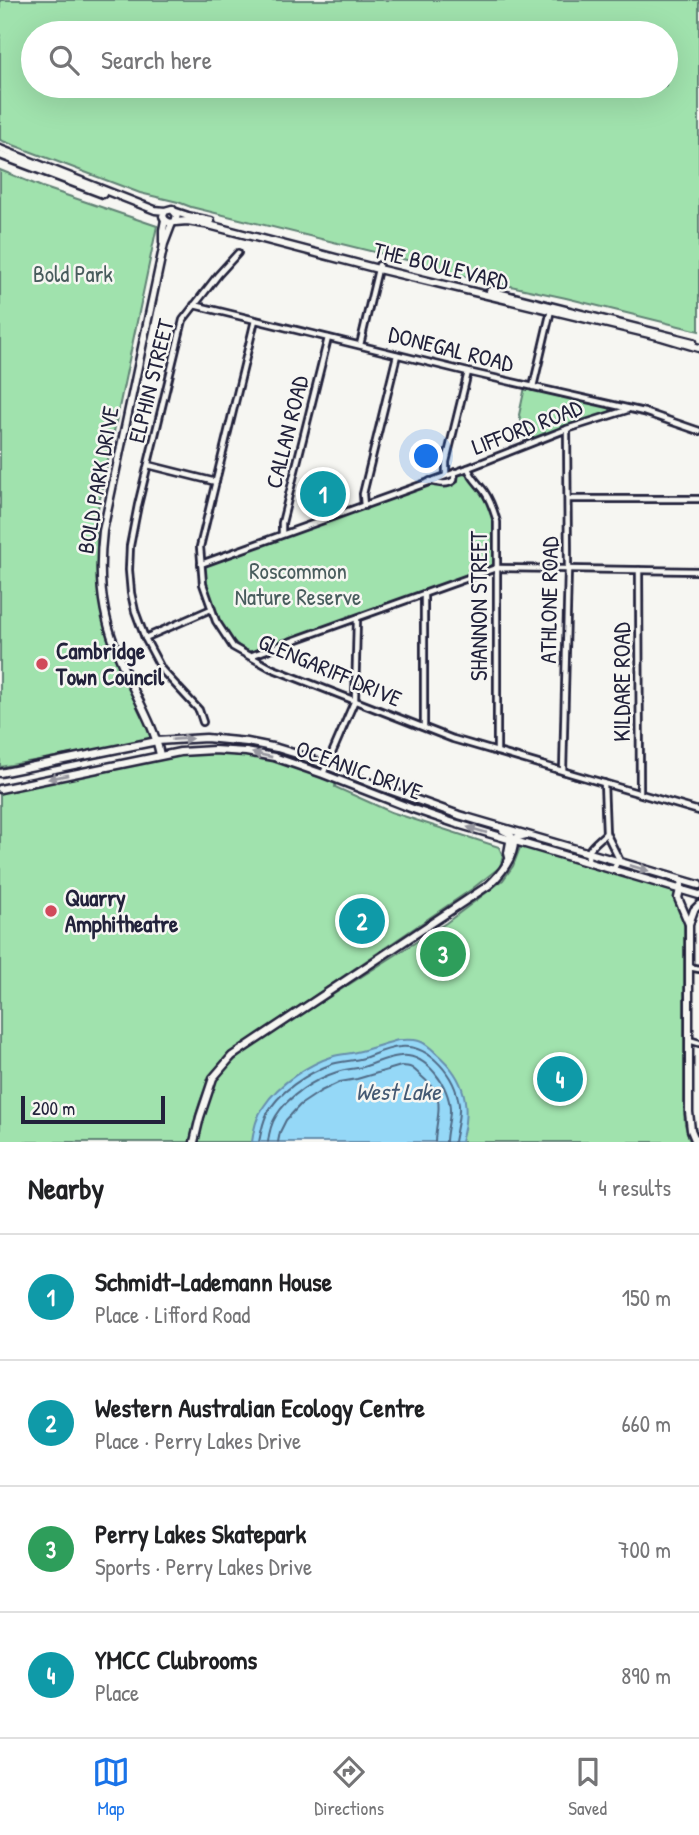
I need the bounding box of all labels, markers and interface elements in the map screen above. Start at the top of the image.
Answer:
search box [21,21,678,98]
icon: search [45,41,83,79]
text: Search here [101,42,212,77]
street label: THE BOULEVARD [370,234,512,297]
park label: Bold Park [33,258,113,289]
street label: ELPHIN STREET [120,316,181,446]
street label: DONEGAL ROAD [385,318,517,379]
street label: CALLAN ROAD [258,372,315,491]
street label: LIFFORD ROAD [467,391,587,462]
street label: BOLD PARK DRIVE [69,404,126,556]
your location [409,439,443,473]
pin: 1 [300,468,346,520]
street label: SHANNON STREET [463,531,494,681]
street label: ATHLONE ROAD [532,536,565,664]
park label: Roscommon Nature Reserve [235,555,361,612]
street label: KILDARE ROAD [606,622,637,742]
street label: GLENGARIFF DRIVE [254,625,406,714]
place label: Cambridge Town Council [55,635,165,692]
marker: Cambridge Town Council [34,656,50,672]
street label: OCEANIC DRIVE [292,732,427,807]
one-way arrow [171,733,193,744]
one-way arrow [251,750,273,761]
one-way arrow [47,771,69,782]
one-way arrow [466,824,487,834]
one-way arrow [628,863,650,874]
place label: Quarry Amphitheatre [65,882,179,940]
pin: 2 [339,895,385,947]
marker: Quarry Amphitheatre [43,903,59,919]
pin: 3 [420,928,466,980]
pin: 4 [537,1053,583,1105]
water label: West Lake [355,1075,442,1107]
scale bar [21,1093,164,1125]
text: 200 m [32,1095,75,1121]
text: Nearby [28,1168,104,1208]
text: 4 results [598,1172,671,1203]
text: Schmidt-Lademann House [95,1264,332,1299]
text: 1 [47,1282,55,1313]
text: 150 m [622,1282,671,1313]
text: Place · Lifford Road [95,1299,250,1330]
text: Western Australian Ecology Centre [95,1390,425,1425]
text: 2 [46,1408,56,1439]
text: 660 m [621,1408,671,1439]
text: Place · Perry Lakes Drive [95,1425,301,1456]
text: Perry Lakes Skatepark [95,1516,306,1551]
text: 3 [46,1534,56,1565]
text: 700 m [618,1534,671,1565]
text: Sports · Perry Lakes Drive [95,1551,312,1582]
text: YMCC Clubrooms [95,1642,257,1677]
text: 4 [47,1660,55,1691]
text: 890 m [621,1660,671,1691]
text: Place [95,1677,139,1708]
tab: Map [92,1753,130,1821]
tab: Directions [314,1753,384,1821]
tab: Saved [568,1753,607,1821]

